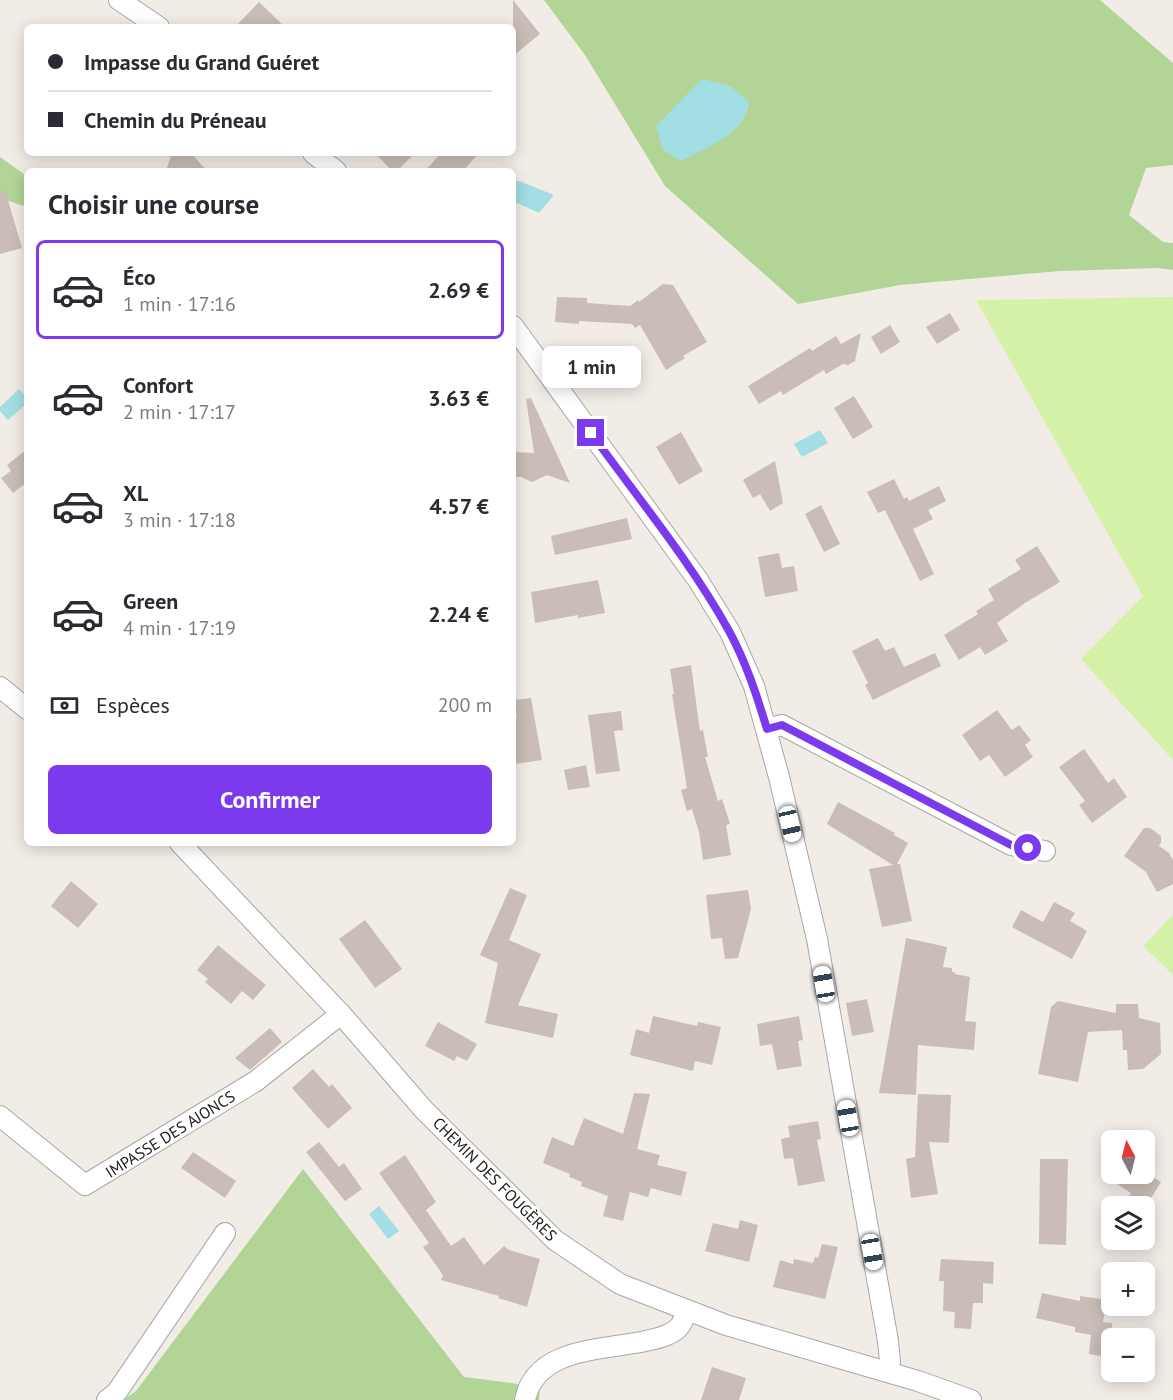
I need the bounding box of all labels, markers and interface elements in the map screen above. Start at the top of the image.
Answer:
text: Impasse du Grand Guéret [84,48,319,76]
text: Chemin du Préneau [84,106,267,134]
text: Choisir une course [48,187,259,221]
icon: car [51,263,105,317]
text: Éco [123,263,155,291]
text: 2.69 € [428,276,489,304]
text: 1 min · 17:16 [123,291,236,317]
callout: 1 min [542,346,640,388]
text: 1 min [567,354,616,380]
icon: car [51,371,105,425]
text: Confort [123,371,193,399]
text: 3.63 € [428,384,489,412]
text: 2 min · 17:17 [123,399,236,425]
route end [577,419,604,446]
icon: car [51,479,105,533]
text: XL [123,479,148,507]
text: 4.57 € [429,492,489,520]
text: 3 min · 17:18 [123,507,236,533]
icon: car [51,587,105,641]
text: Green [123,587,178,615]
text: 2.24 € [428,600,489,628]
text: 4 min · 17:19 [123,615,236,641]
icon: cash [48,689,81,722]
text: Espèces [96,691,170,719]
text: 200 m [438,692,492,718]
button: Confirmer [48,765,492,834]
car [777,804,803,844]
route start [1014,834,1041,861]
car [812,965,836,1003]
street label: IMPASSE DES AJONCS [101,1086,239,1182]
car [836,1099,860,1137]
street label: CHEMIN DES FOUGÈRES [429,1113,561,1245]
north arrow [1101,1130,1155,1184]
map controls [1101,1130,1155,1382]
button: layers [1101,1196,1155,1250]
car [860,1233,884,1271]
button: + [1101,1262,1155,1316]
button: − [1101,1328,1155,1382]

